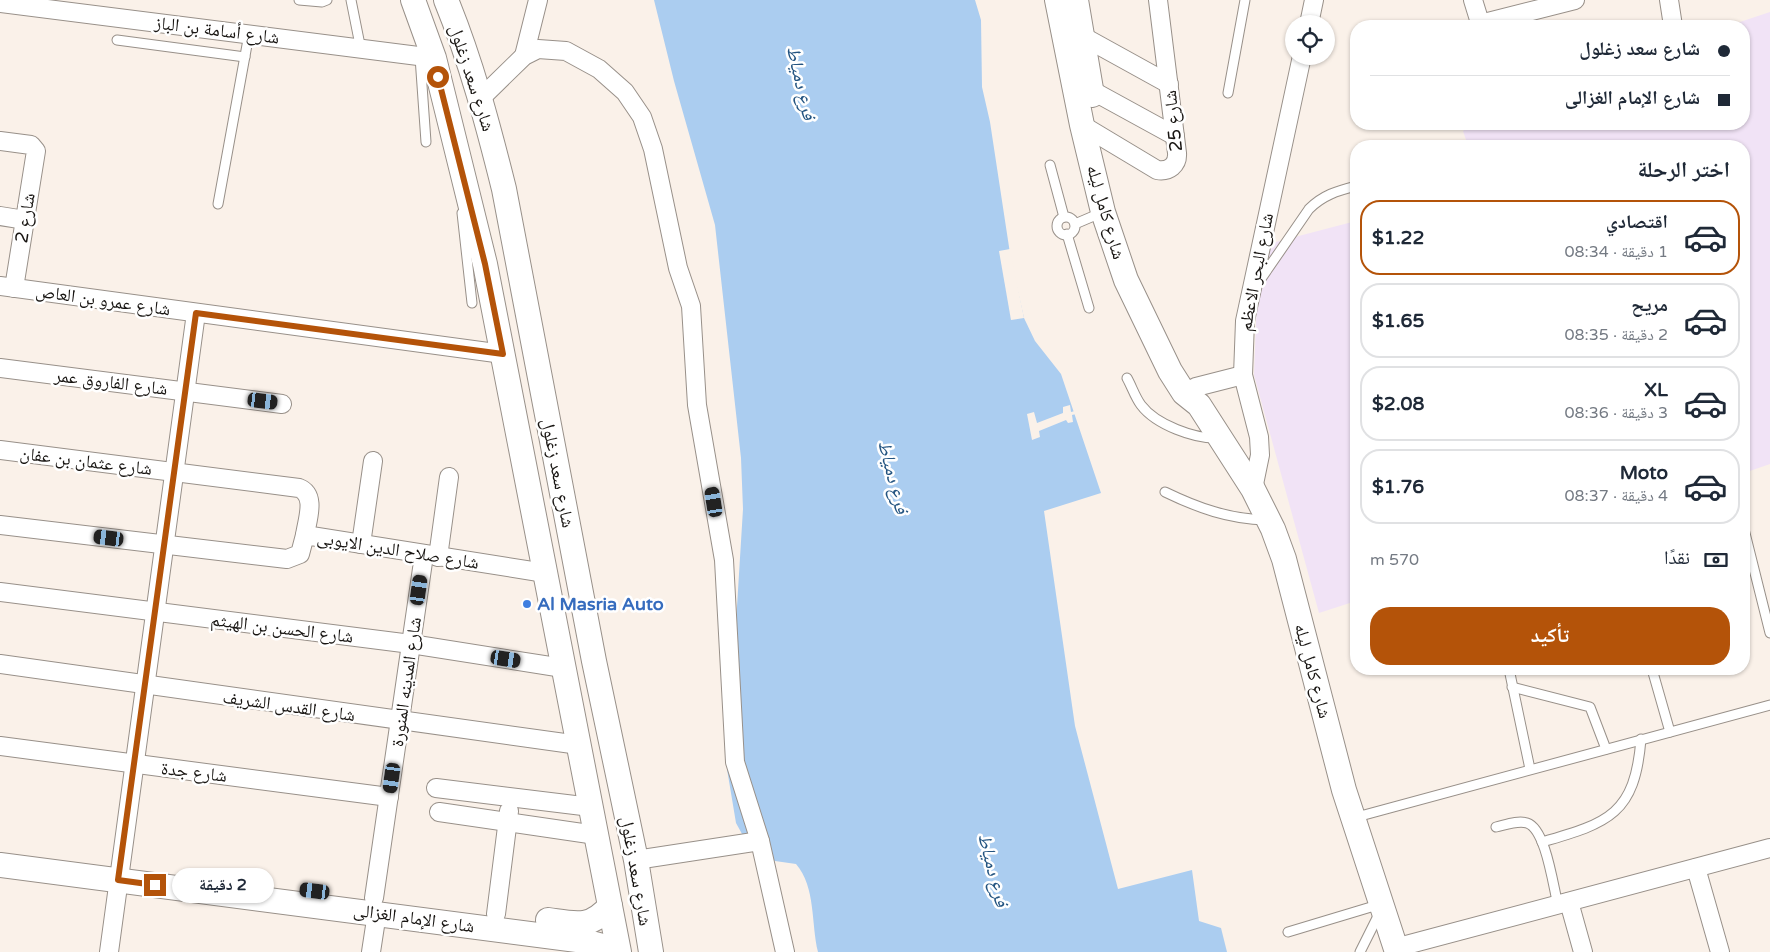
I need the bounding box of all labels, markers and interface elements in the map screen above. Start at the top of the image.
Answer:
street label: شارع أسامة بن الباز [152,11,281,49]
map controls [1285,15,1335,65]
button: locate [1285,15,1335,65]
street label: شارع سعد زغلول [444,22,500,134]
text: شارع سعد زغلول [1579,38,1700,60]
water label: فرع دمياط [781,44,820,123]
route start [427,66,449,88]
text: شارع الإمام الغزالى [1565,87,1700,109]
street label: شارع 25 [1159,89,1187,153]
text: اختر الرحلة [1638,157,1730,183]
street label: شارع كامل ليله [1082,162,1130,262]
street label: شارع 2 [10,191,40,245]
street label: شارع البحر الاعظم [1234,211,1279,333]
text: اقتصادي [1606,211,1668,233]
icon: car [1683,215,1728,260]
text: $1.22 [1372,227,1424,249]
text: 1 دقيقة · 08:34 [1564,242,1668,262]
street label: شارع عمرو بن العاص [34,280,172,320]
text: مريح [1631,294,1668,316]
icon: car [1683,298,1728,343]
text: $1.65 [1372,310,1424,332]
text: 2 دقيقة · 08:35 [1564,325,1668,345]
street label: شارع الفاروق عمر [52,364,169,400]
text: XL [1644,379,1668,401]
icon: car [1683,381,1728,426]
car [247,392,278,410]
text: $2.08 [1372,393,1424,415]
text: 3 دقيقة · 08:36 [1564,403,1668,423]
street label: شارع سعد زغلول [537,416,579,530]
water label: فرع دمياط [872,438,913,517]
street label: شارع عثمان بن عفان [19,442,153,480]
text: Moto [1620,462,1668,484]
icon: car [1683,464,1728,509]
text: $1.76 [1372,476,1424,498]
car [704,486,723,518]
text: 4 دقيقة · 08:37 [1564,486,1668,506]
street label: شارع صلاح الدين الايوبى [315,526,481,575]
car [93,529,124,547]
icon: cash [1702,546,1730,574]
text: نقدًا [1664,547,1690,569]
text: 570 m [1370,550,1419,570]
car [409,574,428,606]
place label: Al Masria Auto [537,593,664,615]
marker: Al Masria Auto [521,598,533,610]
button: تأكيد [1370,607,1730,665]
street label: شارع الحسن بن الهيثم [209,608,355,649]
street label: شارع المدينه المنورة [386,616,426,748]
street label: شارع كامل ليله [1290,621,1336,721]
car [490,649,521,669]
street label: شارع القدس الشريف [221,686,357,726]
street label: شارع جدة [160,757,228,787]
car [382,762,401,794]
street label: شارع سعد زغلول [616,814,656,928]
water label: فرع دمياط [972,831,1013,910]
callout: 2 دقيقة [172,868,275,902]
route end [144,874,166,896]
text: 2 دقيقة [199,875,247,895]
car [299,882,330,900]
street label: شارع الإمام الغزالى [352,899,476,938]

